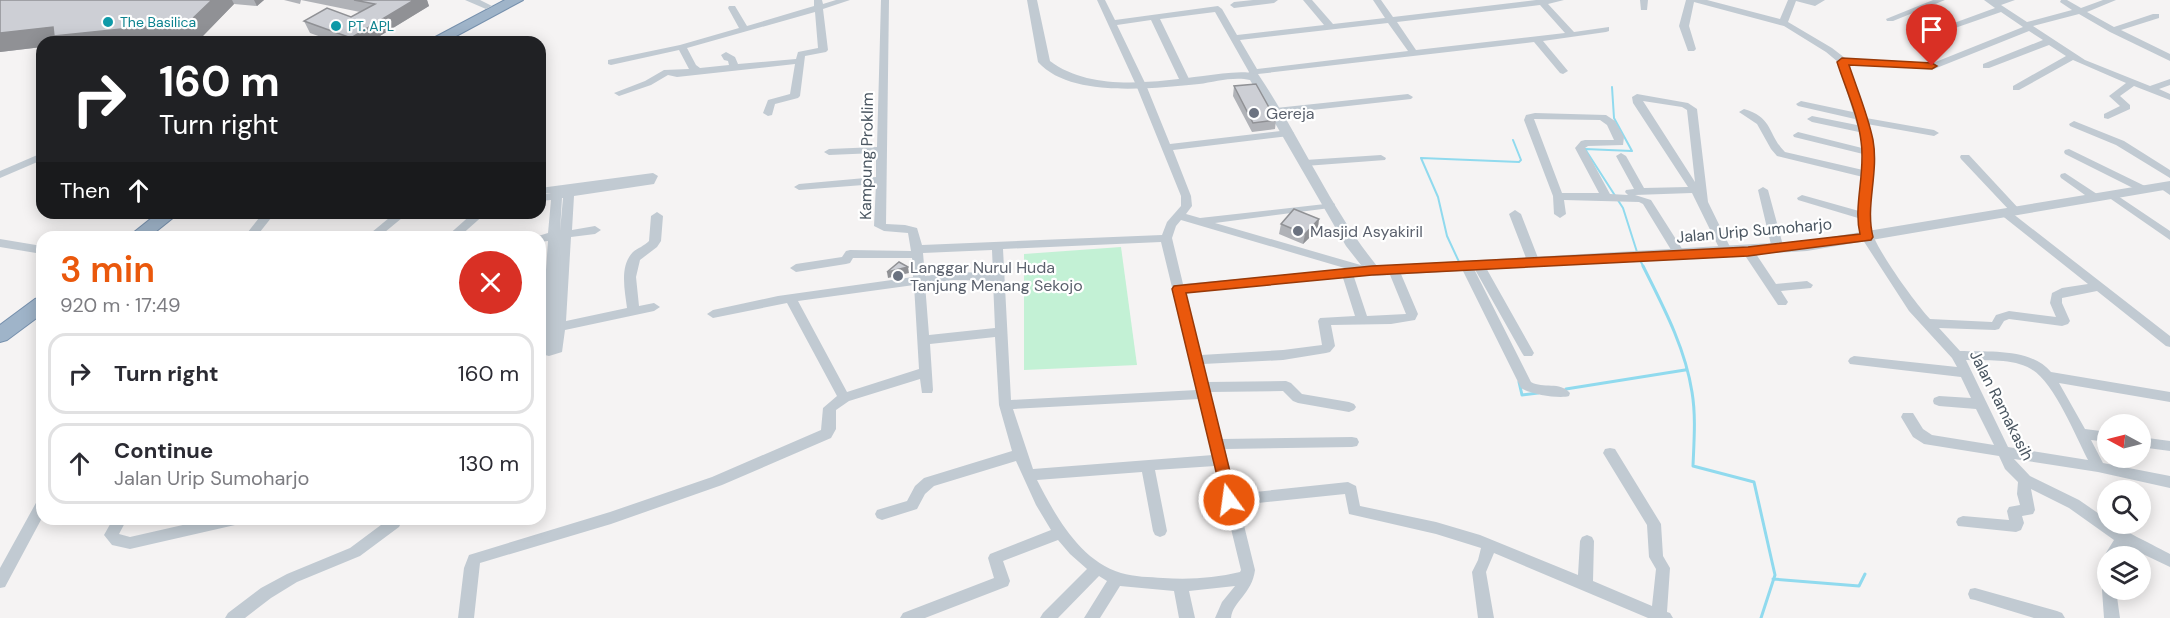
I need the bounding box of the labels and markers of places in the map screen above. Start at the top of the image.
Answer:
pin [1906,4,1957,66]
place label: The Basilica [120,13,196,31]
marker: The Basilica [101,15,115,29]
place label: PT. APL [348,17,394,35]
marker: PT. APL [329,19,343,33]
place label: Gereja [1266,103,1315,124]
marker: Gereja [1247,106,1261,120]
place label: Masjid Asyakiril [1310,221,1423,242]
marker: Masjid Asyakiril [1291,224,1305,238]
place label: Langgar Nurul Huda Tanjung Menang Sekojo [910,257,1083,296]
marker: Langgar Nurul Huda Tanjung Menang Sekojo [891,269,905,283]

